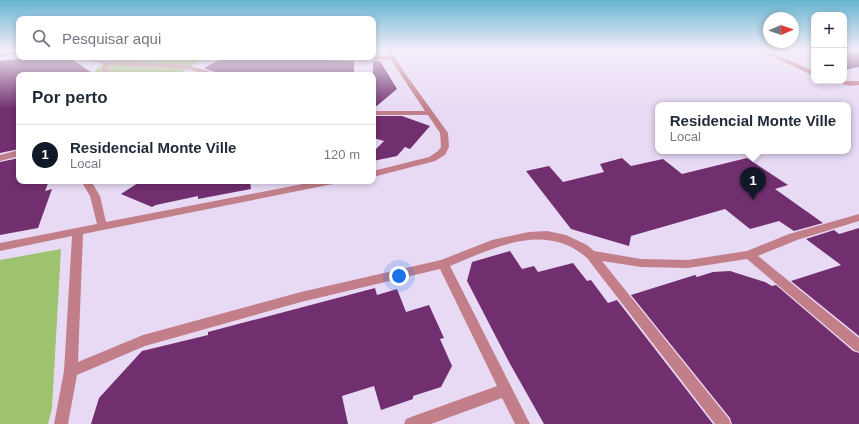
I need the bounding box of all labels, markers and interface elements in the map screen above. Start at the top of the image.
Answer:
north arrow [763,12,799,48]
map controls [811,12,847,84]
button: + [811,12,847,48]
search box [16,16,376,60]
icon: search [30,27,52,49]
text: Pesquisar aqui [62,30,161,47]
button: − [811,48,847,84]
text: Por perto [32,88,108,107]
popup [655,102,851,154]
text: Residencial Monte Ville [670,112,836,129]
text: Local [670,129,701,144]
text: Residencial Monte Ville [70,139,236,156]
text: 1 [41,147,49,162]
text: 120 m [324,147,360,162]
text: Local [70,156,101,171]
pin: 1 [740,167,766,200]
your location [389,266,409,286]

